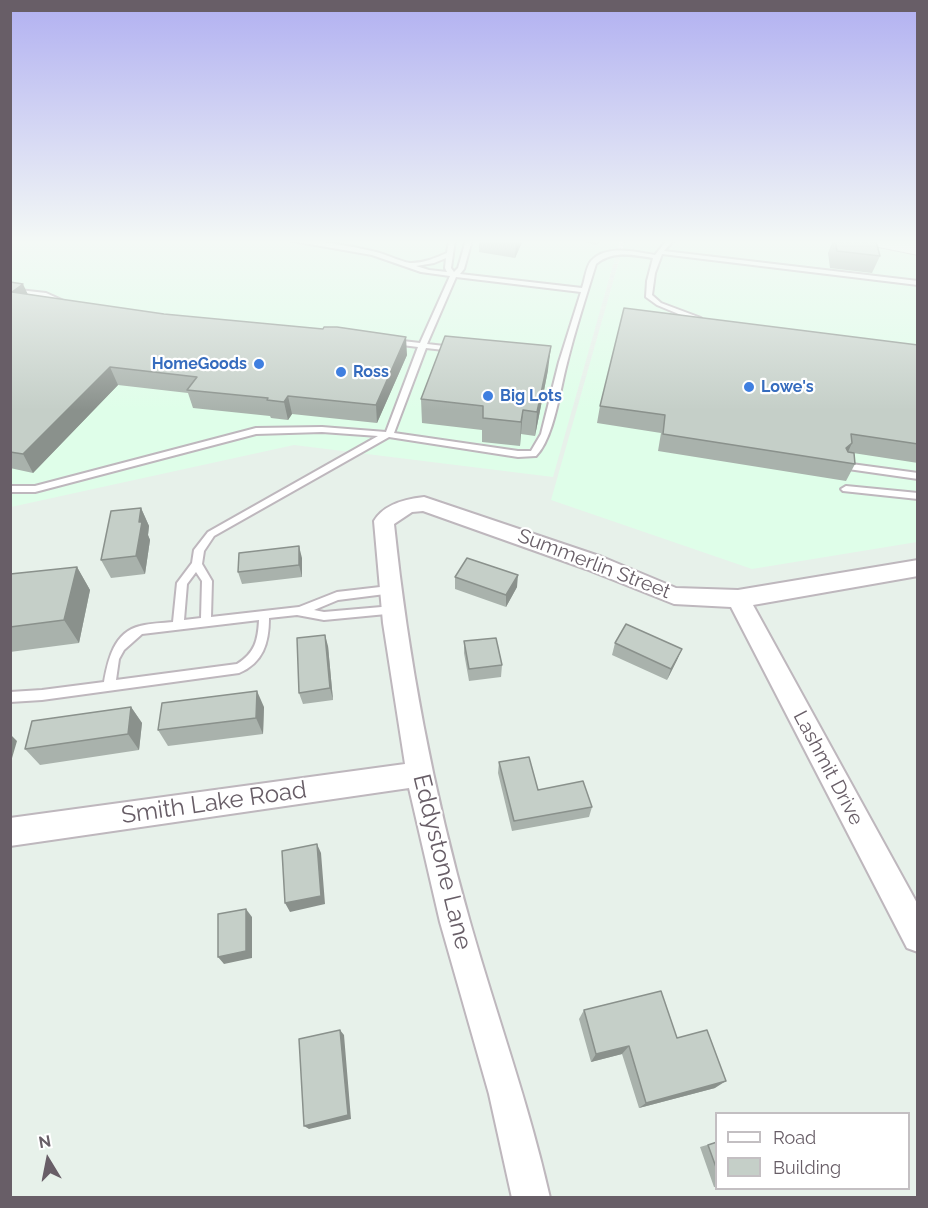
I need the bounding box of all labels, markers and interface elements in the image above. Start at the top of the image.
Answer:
place label: HomeGoods [152,354,247,374]
marker: HomeGoods [252,357,266,371]
place label: Ross [353,362,389,382]
marker: Ross [334,365,348,379]
place label: Lowe's [761,377,814,397]
marker: Lowe's [742,380,756,394]
place label: Big Lots [500,386,562,406]
marker: Big Lots [481,389,495,403]
street label: Summerlin Street [514,524,674,604]
street label: Lashmit Drive [788,707,868,829]
street label: Eddystone Lane [406,771,478,953]
street label: Smith Lake Road [119,776,309,830]
legend [715,1112,910,1190]
text: Road [773,1127,816,1148]
north arrow [18,1130,78,1190]
text: N [37,1131,52,1152]
text: Building [773,1157,841,1178]

